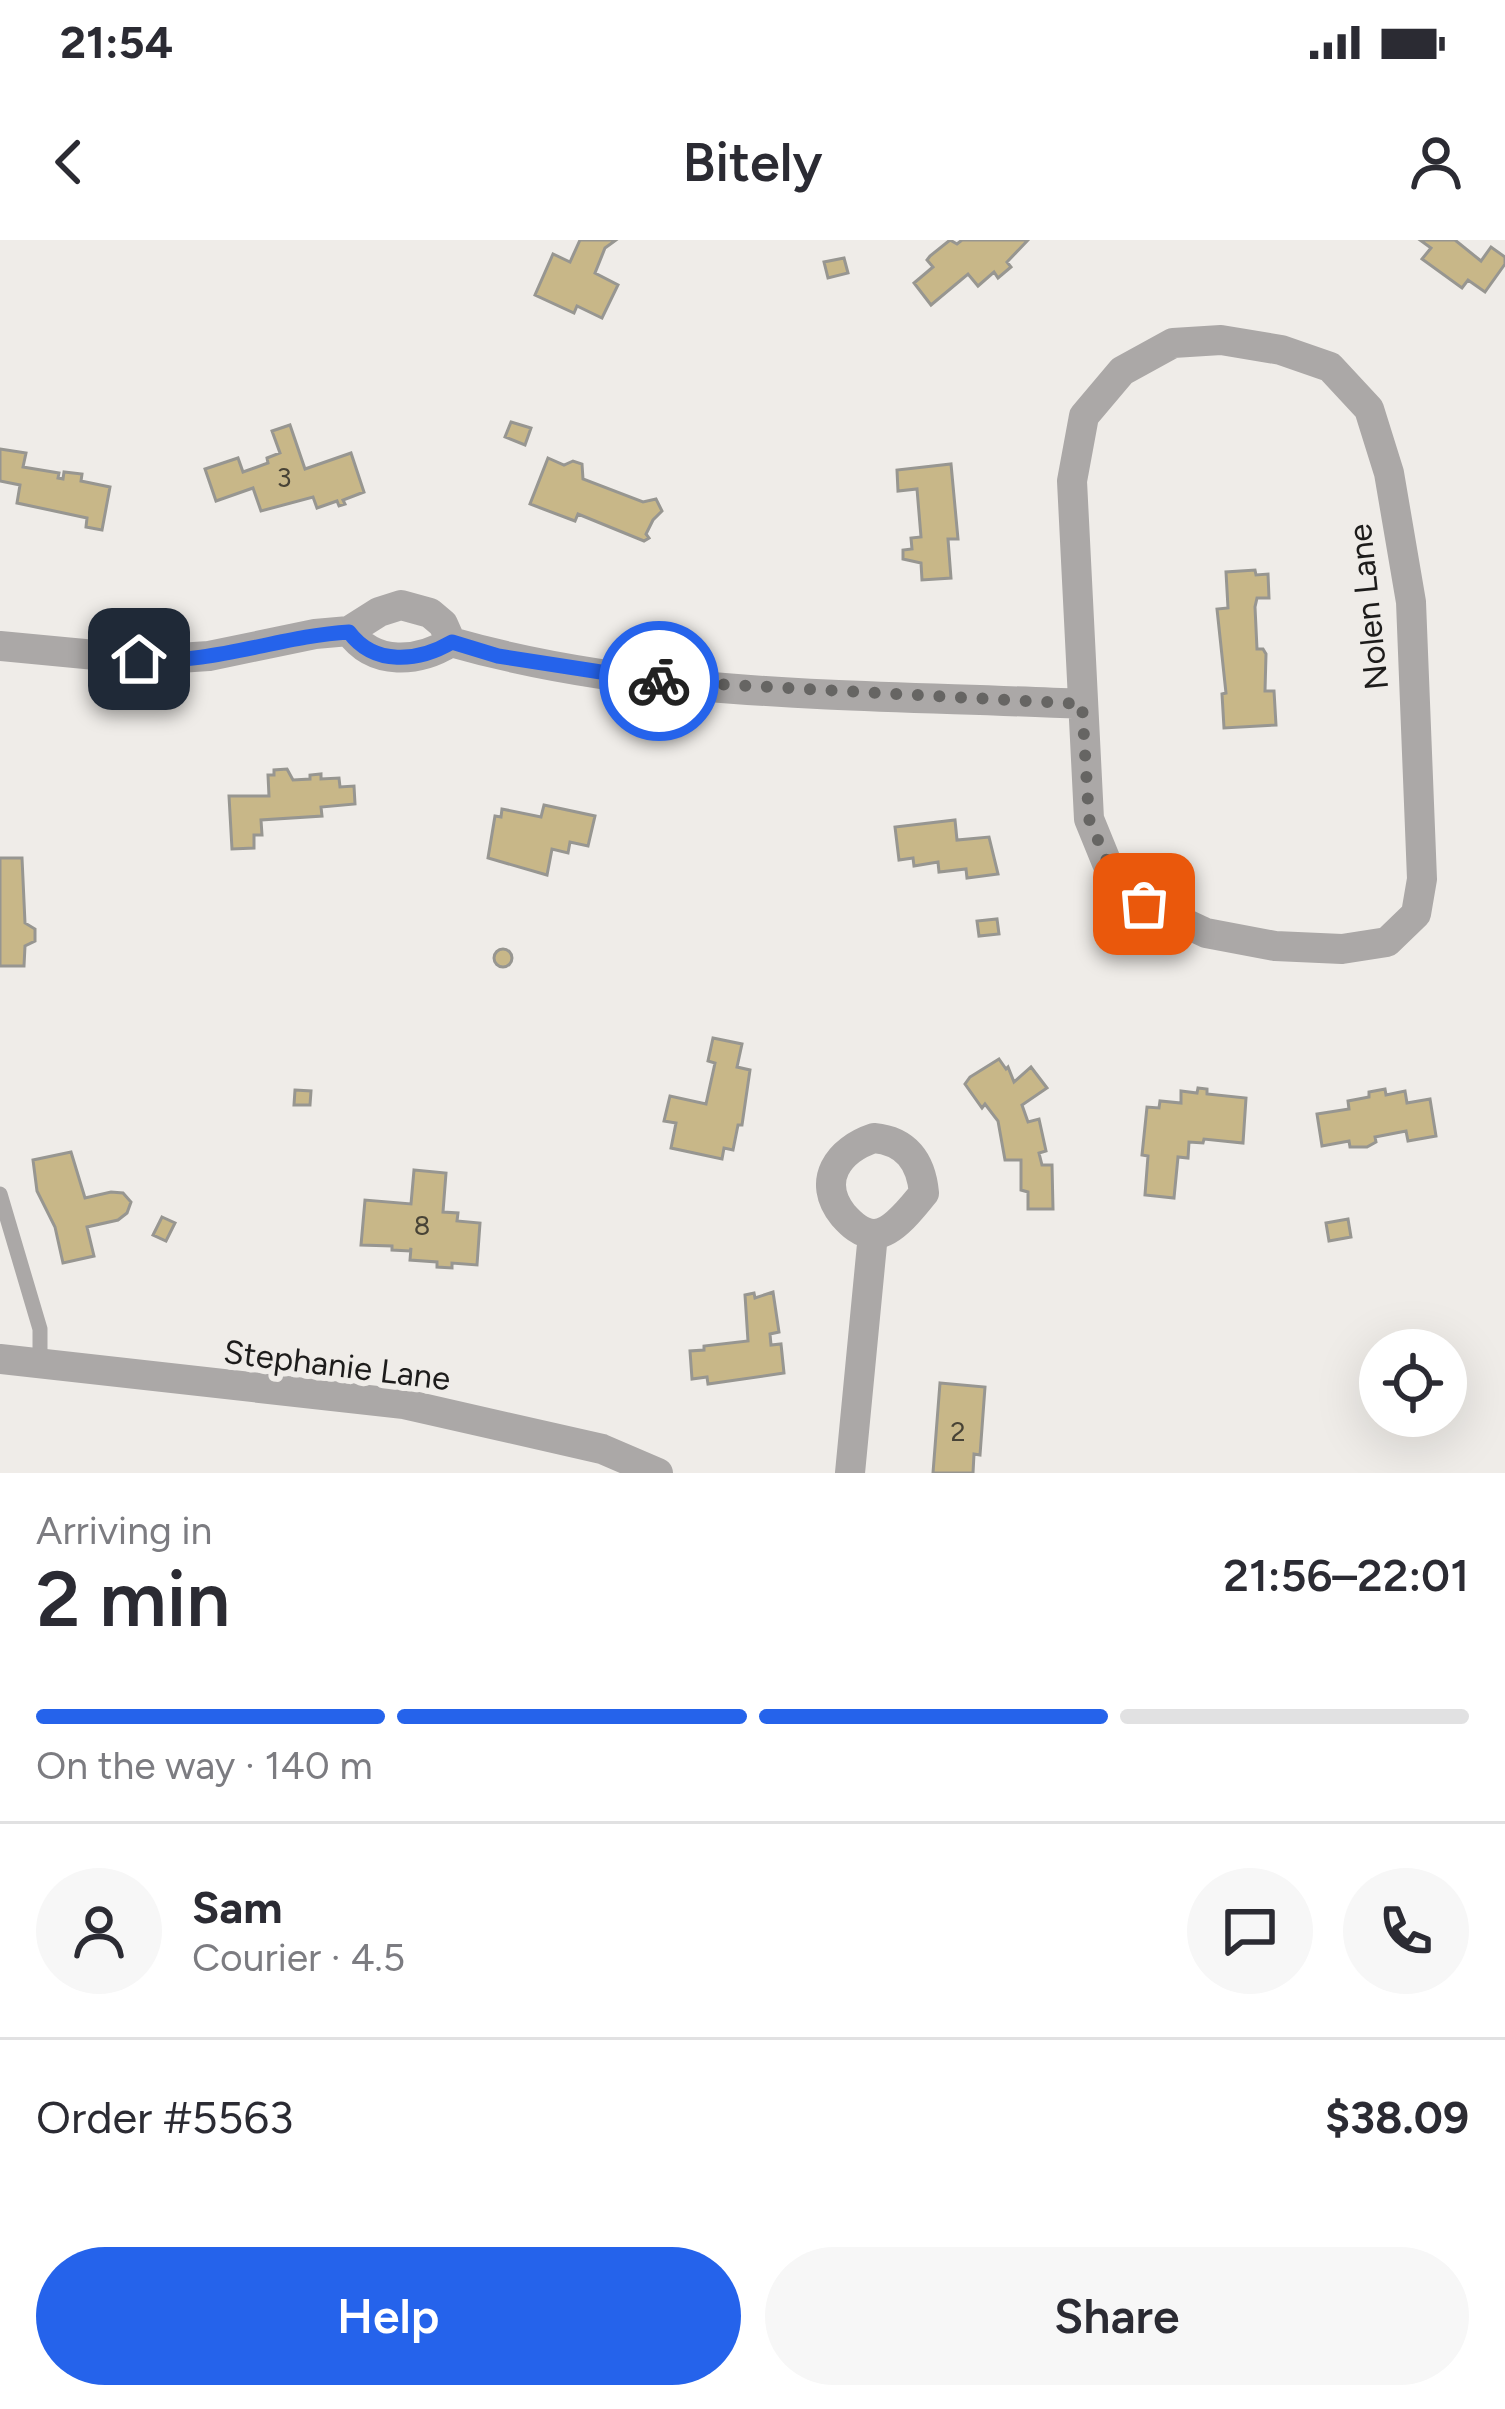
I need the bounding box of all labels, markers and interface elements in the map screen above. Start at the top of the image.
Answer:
text: 21:54 [60,15,173,69]
icon: back [36,129,102,195]
icon: person [1403,129,1469,195]
text: Bitely [683,130,822,195]
house number: 3 [277,461,291,494]
street label: Nolen Lane [1340,522,1396,692]
pin [88,608,190,710]
courier [599,621,719,741]
icon: home [106,626,172,692]
icon: bike [626,648,692,714]
pin [1093,853,1195,955]
icon: bag [1111,871,1177,937]
house number: 8 [414,1209,430,1242]
map controls [1359,1329,1467,1437]
button: locate [1359,1329,1467,1437]
street label: Stephanie Lane [221,1332,453,1398]
house number: 2 [950,1415,966,1448]
text: Arriving in [36,1507,212,1554]
text: 21:56–22:01 [1223,1548,1469,1602]
text: 2 min [36,1552,230,1646]
text: On the way · 140 m [36,1742,373,1789]
button: person [36,1868,162,1994]
button: chat [1187,1868,1313,1994]
button: phone [1343,1868,1469,1994]
text: Sam [192,1880,283,1934]
text: Courier · 4.5 [192,1934,405,1981]
text: Order #5563 [36,2090,293,2144]
text: $38.09 [1325,2090,1469,2144]
button: Help [36,2247,741,2385]
button: Share [765,2247,1469,2385]

